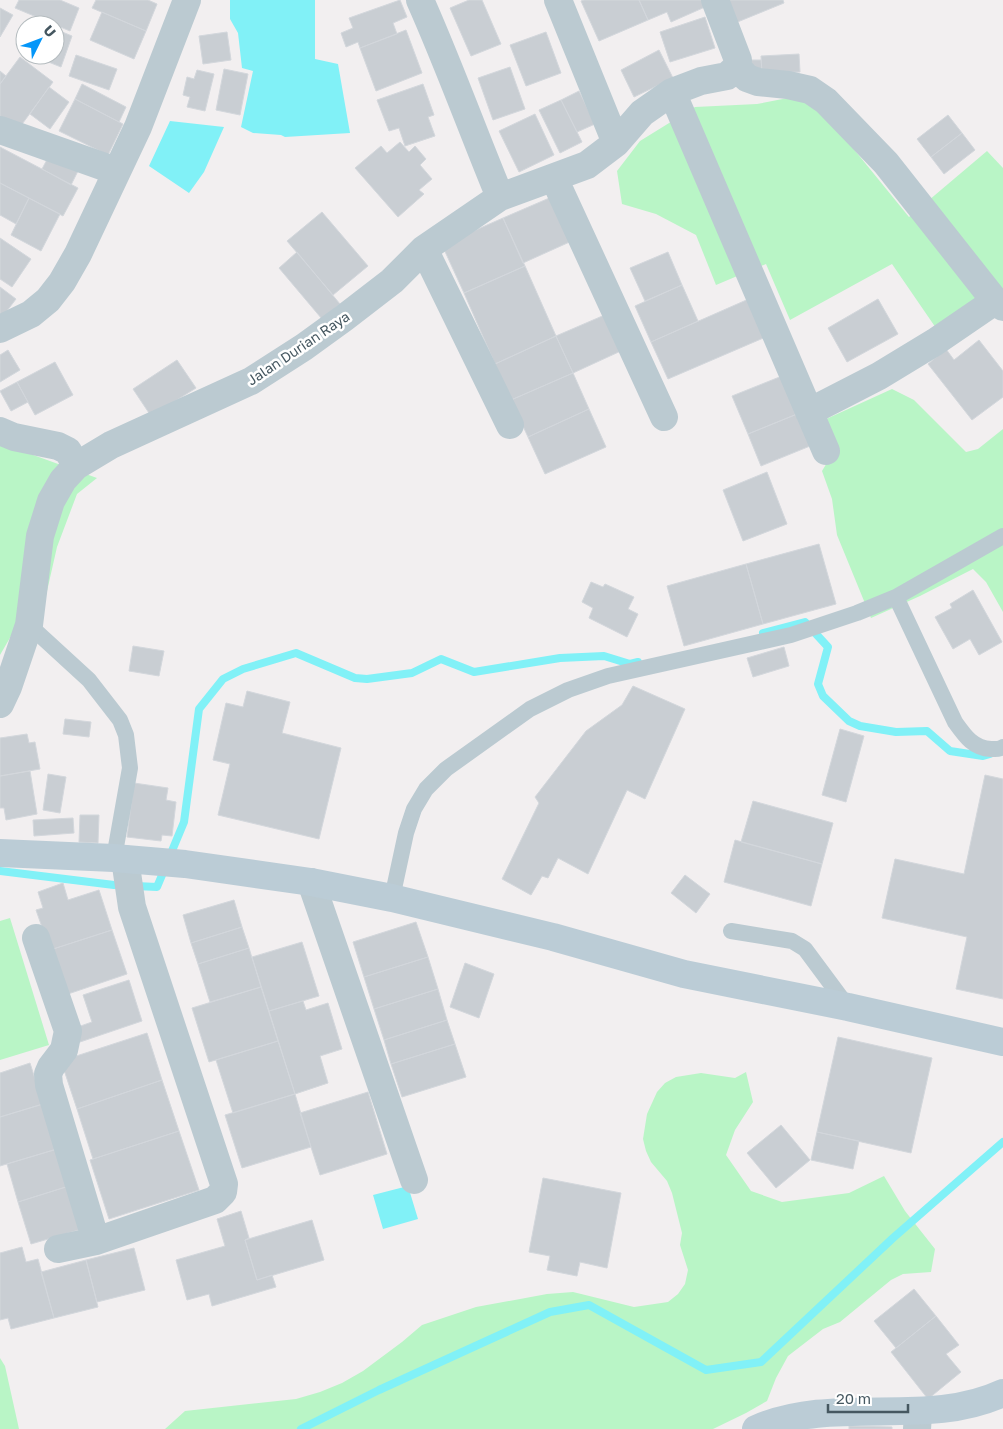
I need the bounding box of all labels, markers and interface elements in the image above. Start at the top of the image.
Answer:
north arrow [15,15,65,65]
text: U [40,21,60,40]
street label: Jalan Durian Raya [243,307,353,389]
scale bar [828,1382,908,1414]
text: 20 m [836,1389,871,1407]

